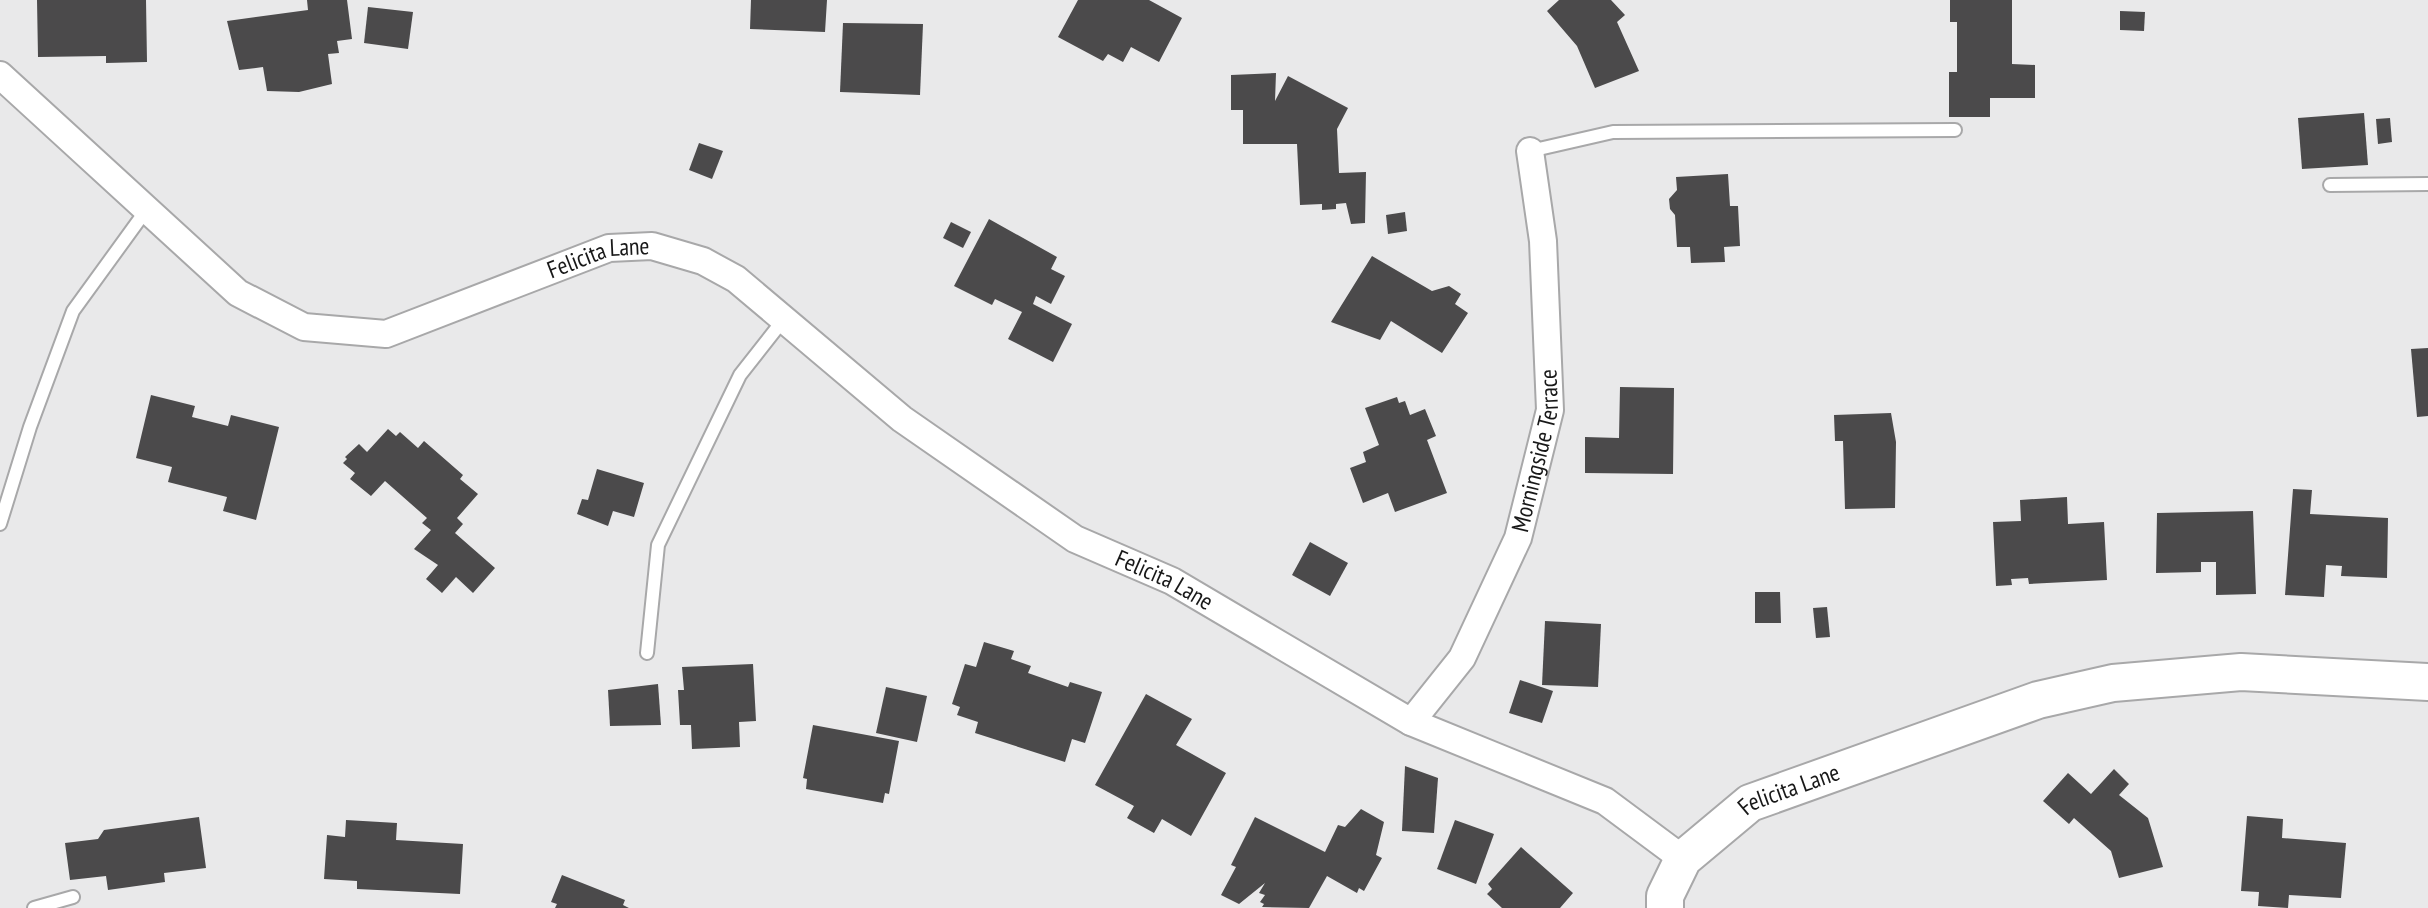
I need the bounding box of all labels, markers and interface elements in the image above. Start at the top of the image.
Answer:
street label: Felicita Lane [543,230,650,285]
street label: Morningside Terrace [1504,369,1565,535]
street label: Felicita Lane [1111,542,1219,617]
street label: Felicita Lane [1731,756,1844,822]

